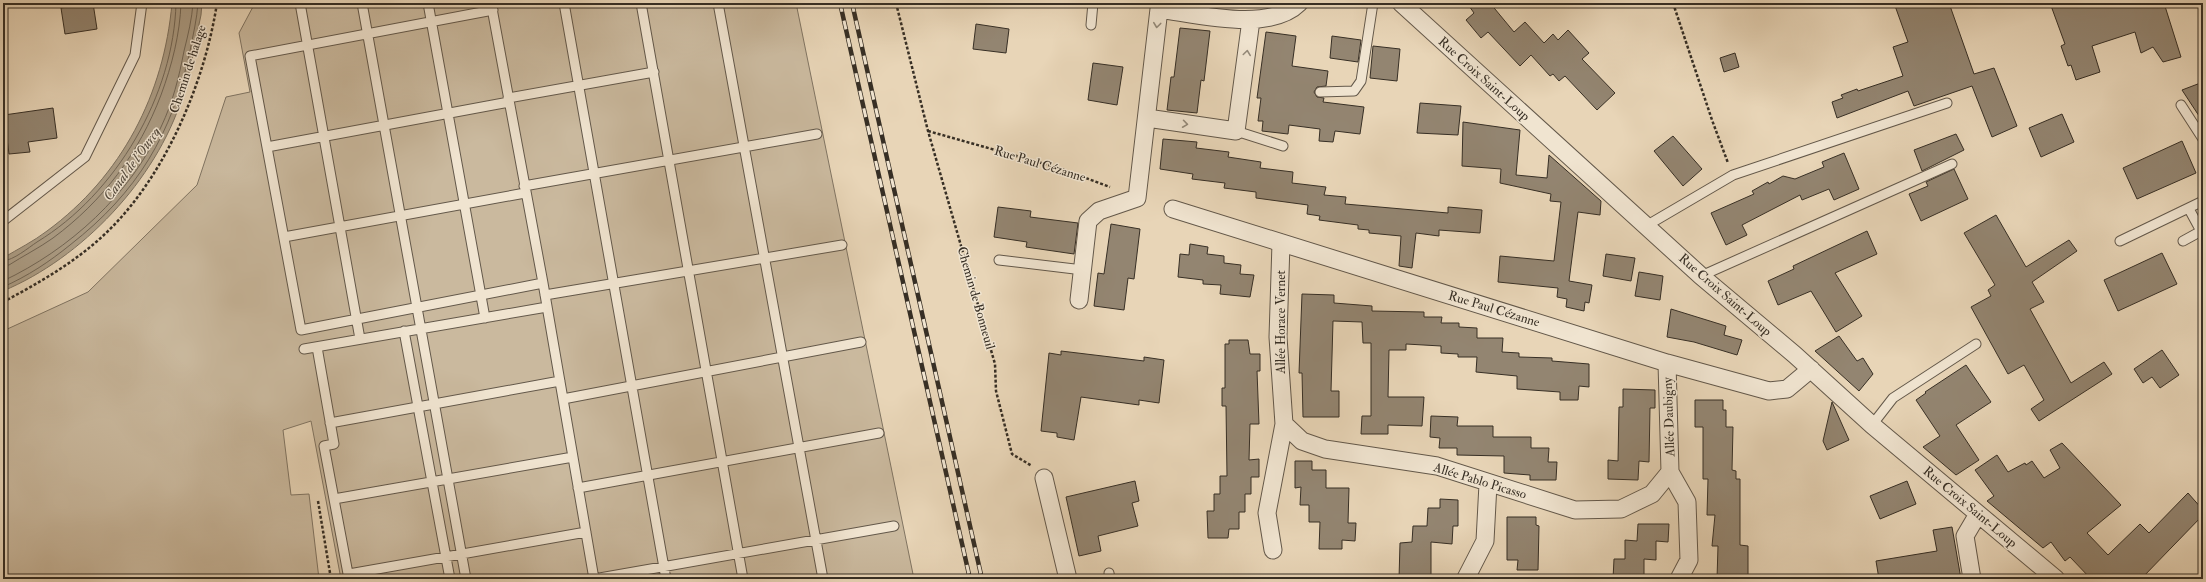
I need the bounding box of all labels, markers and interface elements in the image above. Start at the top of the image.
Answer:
street label: Chemin de halage [166,22,210,115]
one-way arrow [1153,22,1162,29]
street label: Rue Croix Saint-Loup [1434,34,1533,125]
one-way arrow [1242,50,1251,56]
one-way arrow [1182,119,1188,128]
water label: Canal de l'Ourcq [100,124,164,204]
street label: Rue Paul Cézanne [992,142,1088,186]
street label: Chemin de Bonneuil [954,245,999,352]
street label: Rue Croix Saint-Loup [1675,250,1775,341]
street label: Allée Horace Vernet [1273,270,1289,375]
street label: Rue Paul Cézanne [1446,287,1542,331]
street label: Allée Daubigny [1660,377,1679,458]
street label: Allée Pablo Picasso [1431,459,1528,503]
street label: Rue Croix Saint-Loup [1919,463,2021,552]

